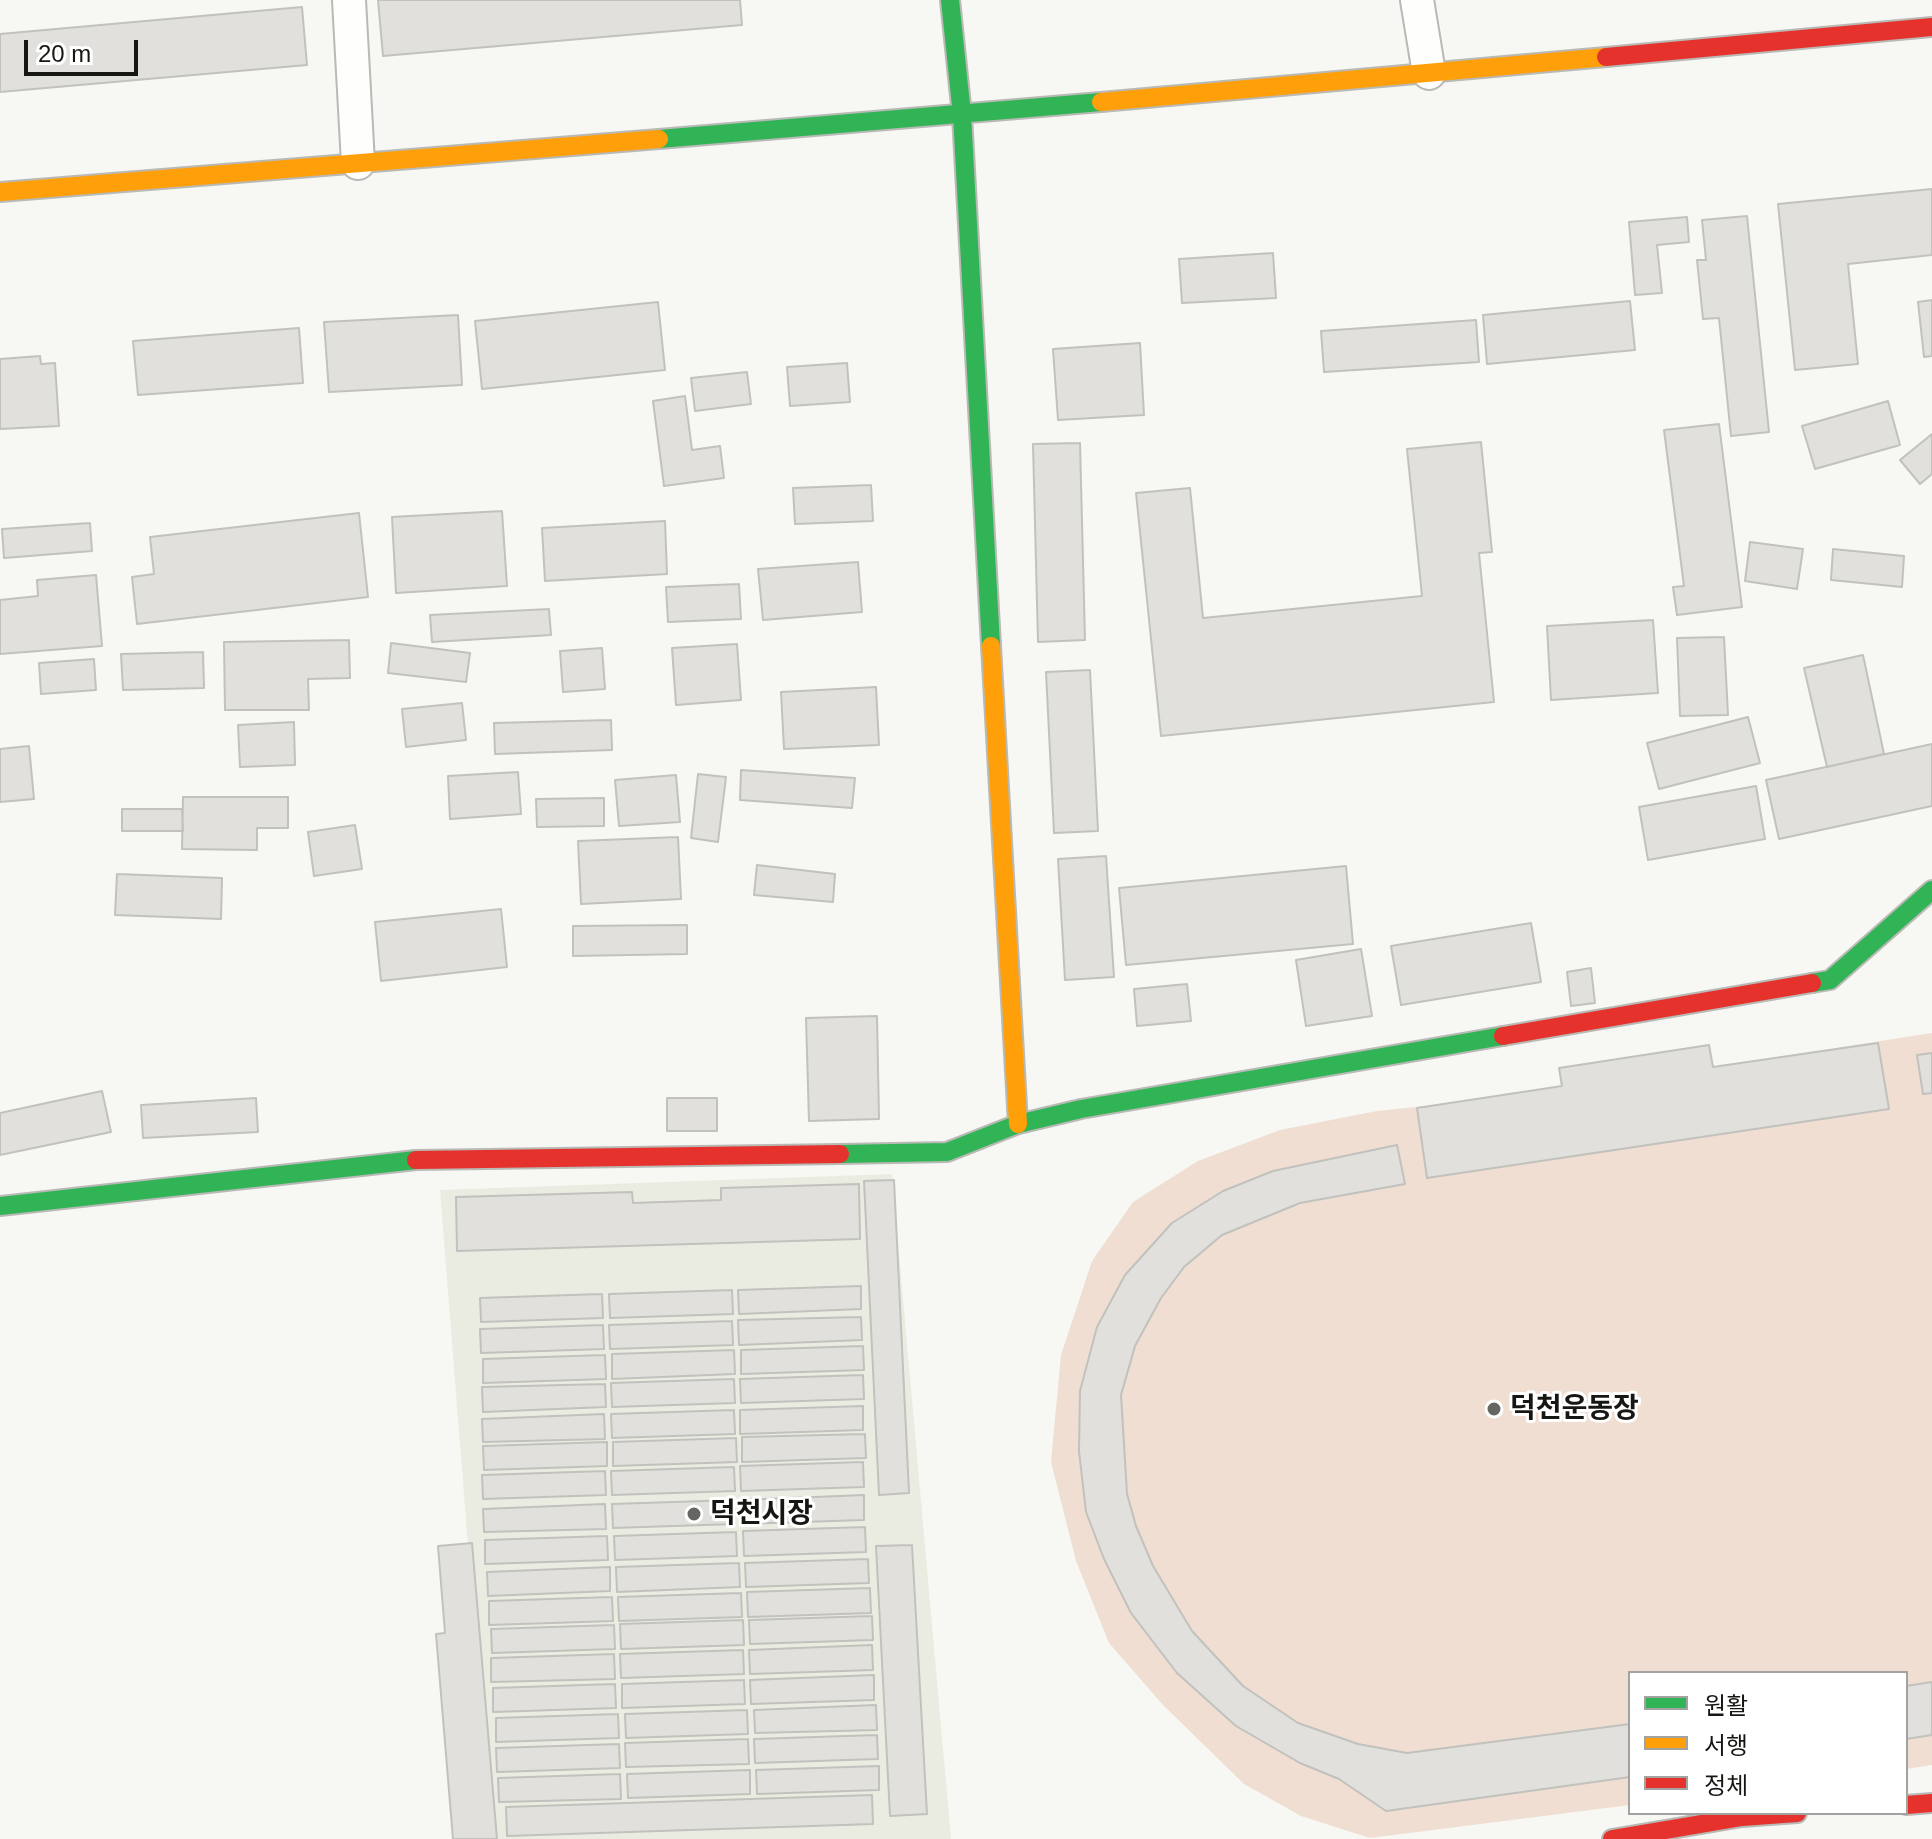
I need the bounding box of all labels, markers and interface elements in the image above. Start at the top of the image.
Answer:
scale bar [28,24,142,74]
text: 20 m [38,40,91,67]
place label: 덕천운동장 [1510,1392,1639,1426]
marker: 덕천운동장 [1485,1400,1503,1418]
place label: 덕천시장 [710,1497,813,1531]
marker: 덕천시장 [685,1505,703,1523]
legend [1628,1671,1908,1815]
text: 원활 [1704,1692,1748,1719]
text: 서행 [1704,1732,1748,1759]
text: 정체 [1704,1772,1748,1799]

